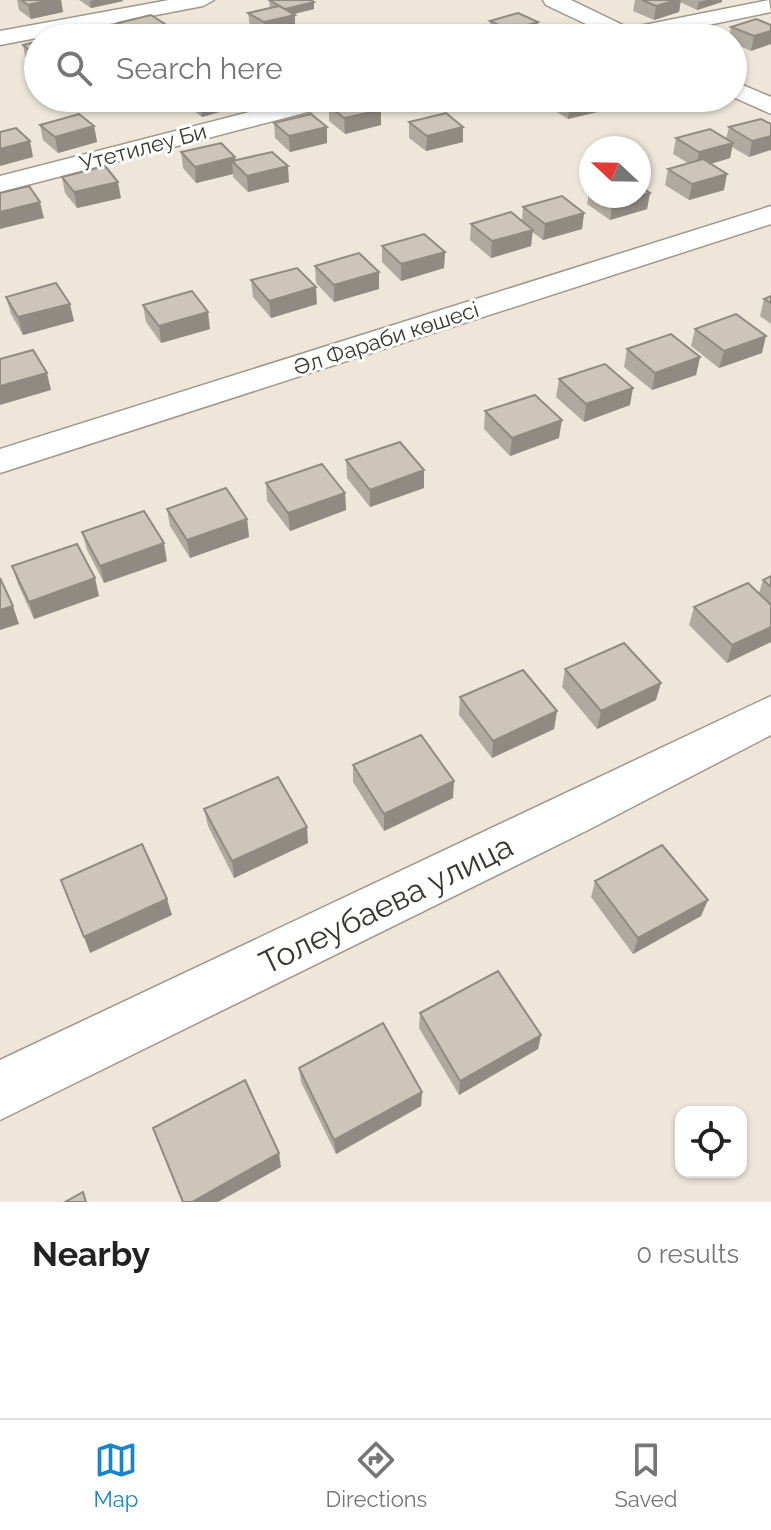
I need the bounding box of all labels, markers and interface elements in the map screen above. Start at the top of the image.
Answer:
search box [24,24,747,112]
icon: search [52,46,96,90]
text: Search here [116,51,283,86]
street label: Утетилеу Би [77,118,209,176]
north arrow [579,136,651,208]
street label: Әл Фараби көшесі [290,296,482,380]
street label: Толеубаева улица [253,827,519,981]
map controls [675,1106,747,1178]
button: locate [675,1106,747,1178]
text: Nearby [32,1234,150,1274]
text: 0 results [636,1239,739,1269]
tab: Map [94,1438,138,1512]
tab: Directions [326,1438,427,1512]
tab: Saved [614,1438,677,1512]

